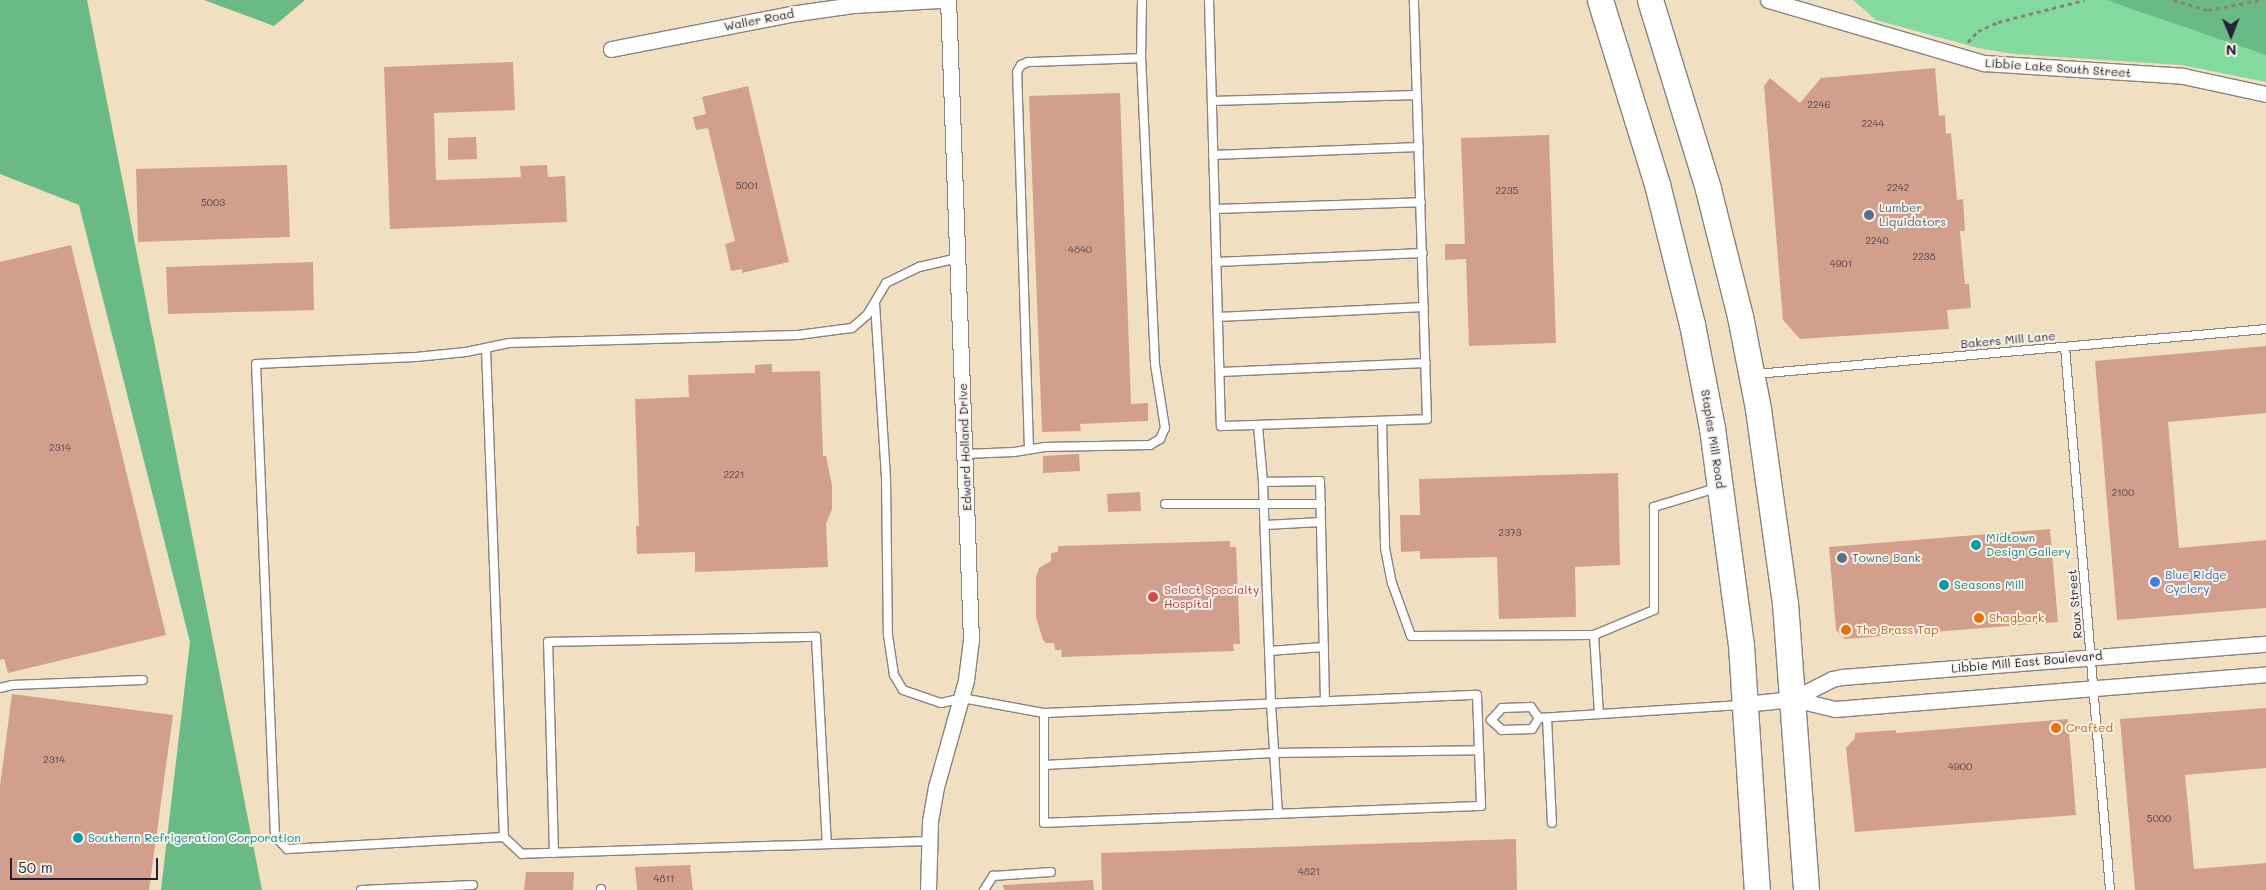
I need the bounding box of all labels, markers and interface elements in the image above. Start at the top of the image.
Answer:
street label: Waller Road [723,6,795,34]
north arrow [2206,10,2256,60]
text: N [2226,41,2237,60]
street label: Libbie Lake South Street [1985,56,2131,80]
house number: 2246 [1807,99,1831,111]
house number: 2244 [1862,118,1884,130]
house number: 5001 [736,180,758,192]
house number: 2242 [1887,182,1909,194]
house number: 2235 [1496,185,1518,197]
house number: 5003 [201,197,225,209]
place label: Lumber Liquidators [1879,201,1946,229]
marker: Lumber Liquidators [1863,209,1875,221]
house number: 2240 [1865,235,1889,247]
house number: 4840 [1068,244,1092,256]
house number: 2238 [1912,251,1936,263]
house number: 4901 [1830,258,1852,270]
street label: Bakers Mill Lane [1960,329,2056,351]
street label: Edward Holland Drive [956,383,974,511]
street label: Staples Mill Road [1698,388,1728,490]
house number: 2314 [49,442,71,454]
house number: 2221 [723,469,745,481]
house number: 2100 [2112,487,2134,499]
house number: 2373 [1499,527,1521,539]
place label: Midtown Design Gallery [1986,531,2071,559]
marker: Midtown Design Gallery [1970,539,1982,551]
place label: Towne Bank [1852,551,1921,565]
marker: Towne Bank [1836,552,1848,564]
place label: Blue Ridge Cyclery [2165,568,2227,596]
street label: Roux Street [2065,569,2085,639]
marker: Blue Ridge Cyclery [2149,576,2161,588]
place label: Seasons Mill [1954,578,2024,592]
marker: Seasons Mill [1938,579,1950,591]
place label: Select Specialty Hospital [1164,583,1259,611]
marker: Select Specialty Hospital [1146,590,1160,604]
place label: Shagbark [1989,611,2044,625]
marker: Shagbark [1973,612,1985,624]
place label: The Brass Tap [1856,623,1939,637]
marker: The Brass Tap [1840,624,1852,636]
street label: Libbie Mill East Boulevard [1951,648,2103,676]
place label: Crafted [2066,721,2113,735]
marker: Crafted [2050,722,2062,734]
house number: 2314 [43,754,65,766]
house number: 4900 [1948,761,1972,773]
house number: 5000 [2147,813,2171,825]
place label: Southern Refrigeration Corporation [88,831,301,845]
marker: Southern Refrigeration Corporation [72,832,84,844]
scale bar [12,848,160,880]
text: 50 m [18,857,53,877]
house number: 4821 [1298,866,1320,878]
house number: 4811 [654,873,674,885]

